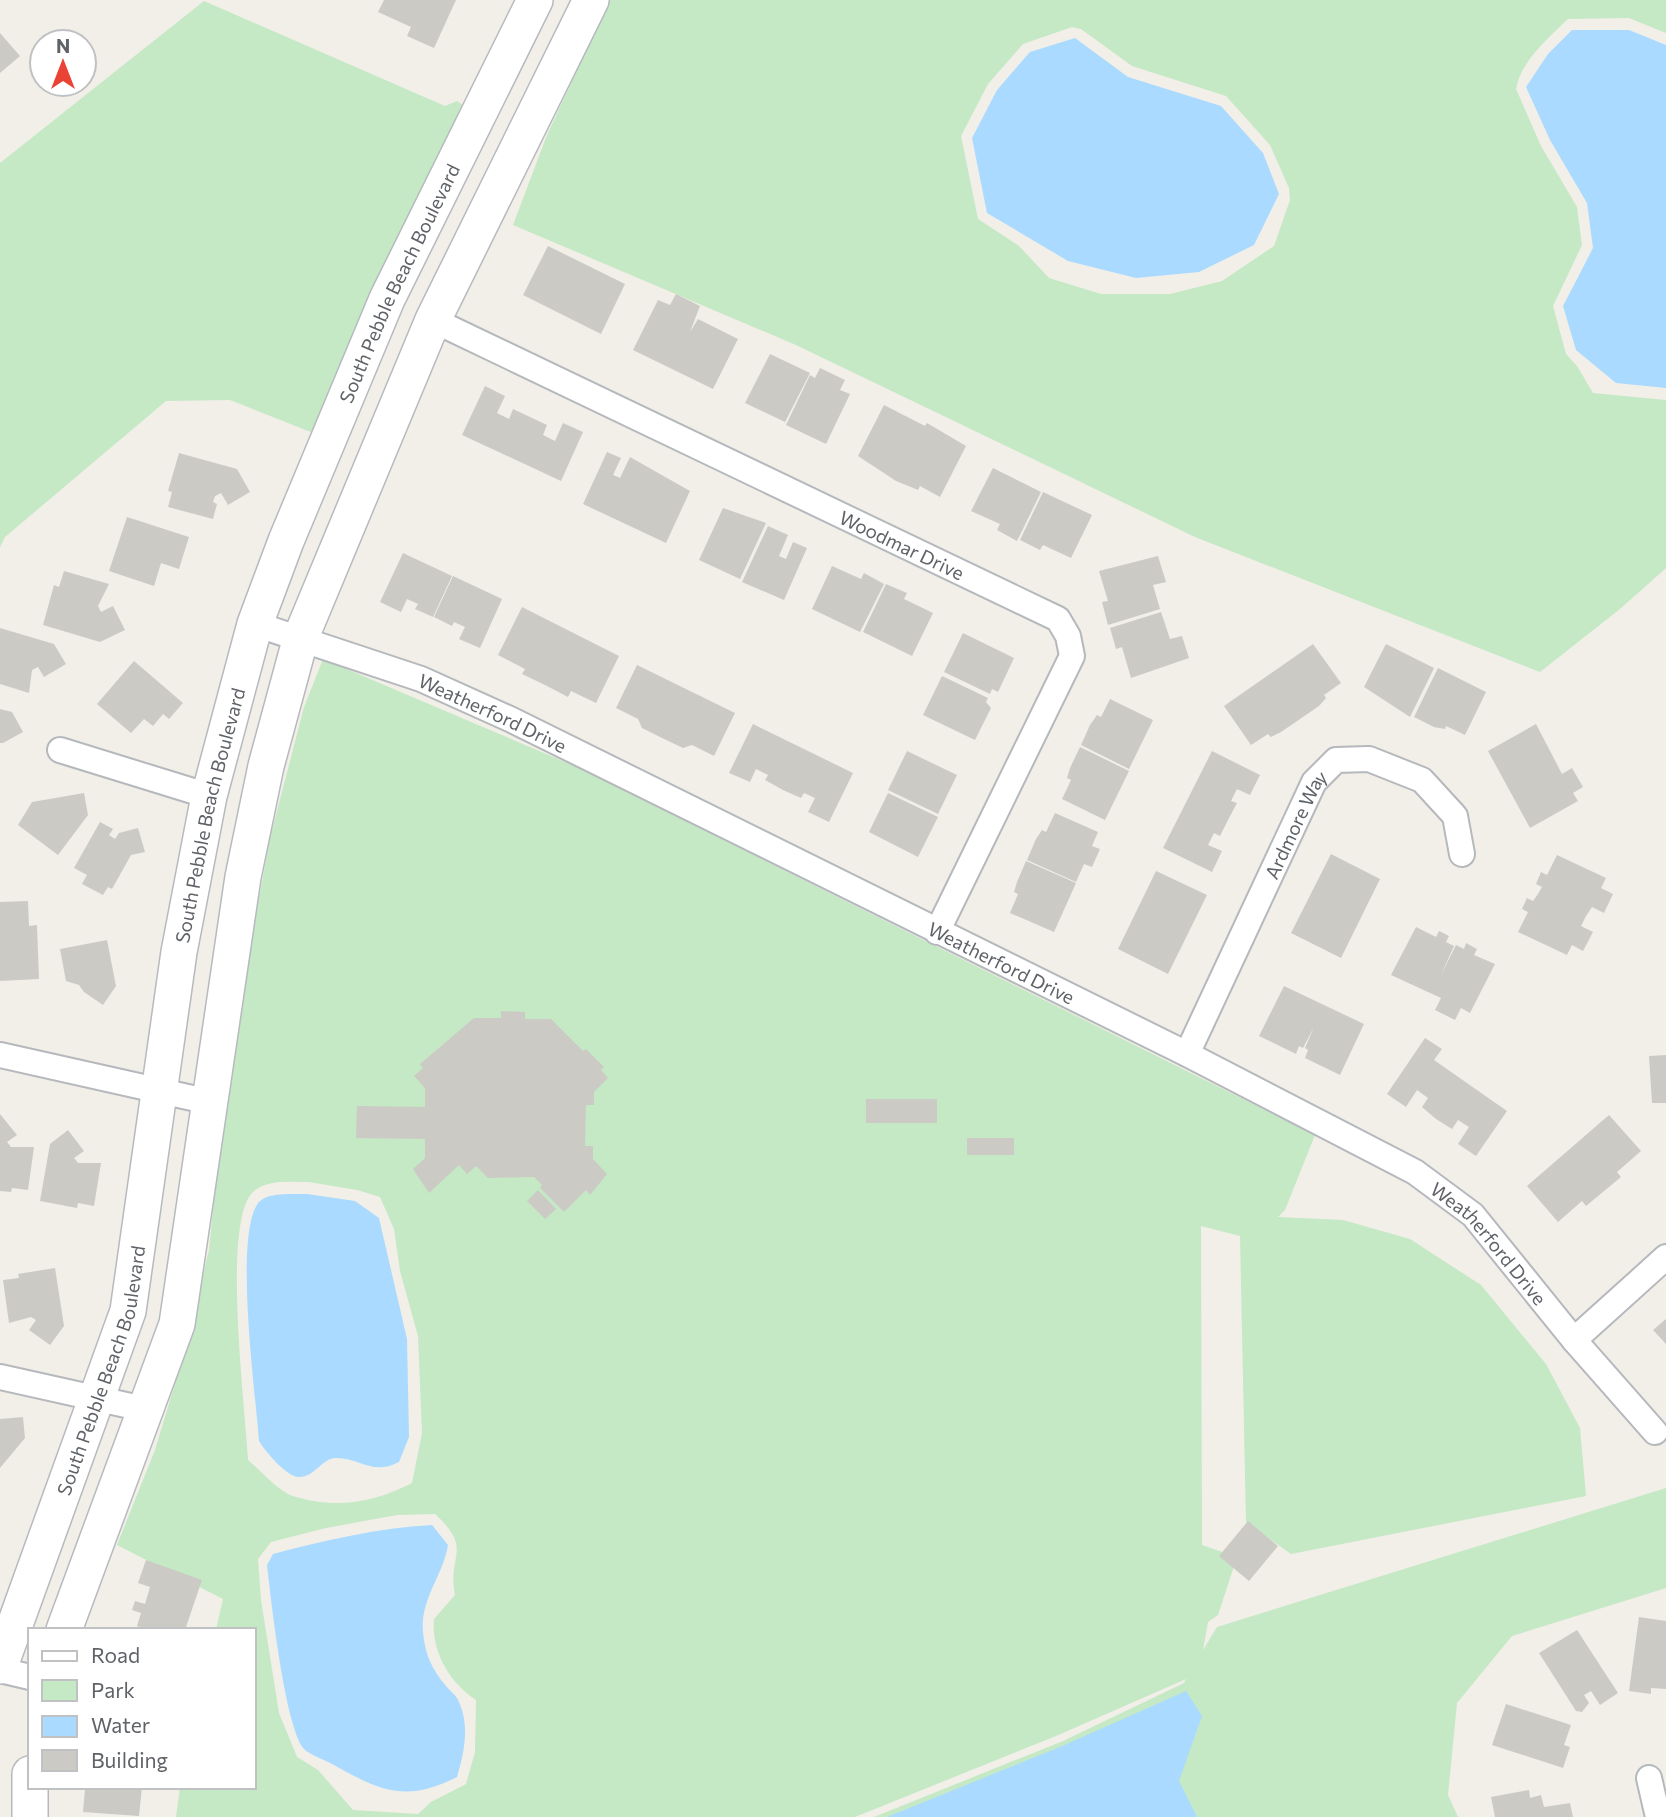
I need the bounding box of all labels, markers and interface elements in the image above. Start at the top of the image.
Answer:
north arrow [28,28,98,98]
text: N [56,34,70,57]
street label: South Pebble Beach Boulevard [334,160,464,406]
street label: Woodmar Drive [836,505,968,584]
street label: Weatherford Drive [415,668,571,757]
street label: South Pebble Beach Boulevard [170,685,249,945]
street label: Ardmore Way [1259,765,1331,882]
street label: Weatherford Drive [925,916,1079,1008]
street label: Weatherford Drive [1427,1177,1552,1309]
street label: South Pebble Beach Boulevard [51,1244,149,1498]
legend [28,1628,256,1789]
text: Road [91,1642,140,1667]
text: Park [91,1677,135,1702]
text: Water [91,1712,150,1737]
text: Building [91,1747,168,1772]

